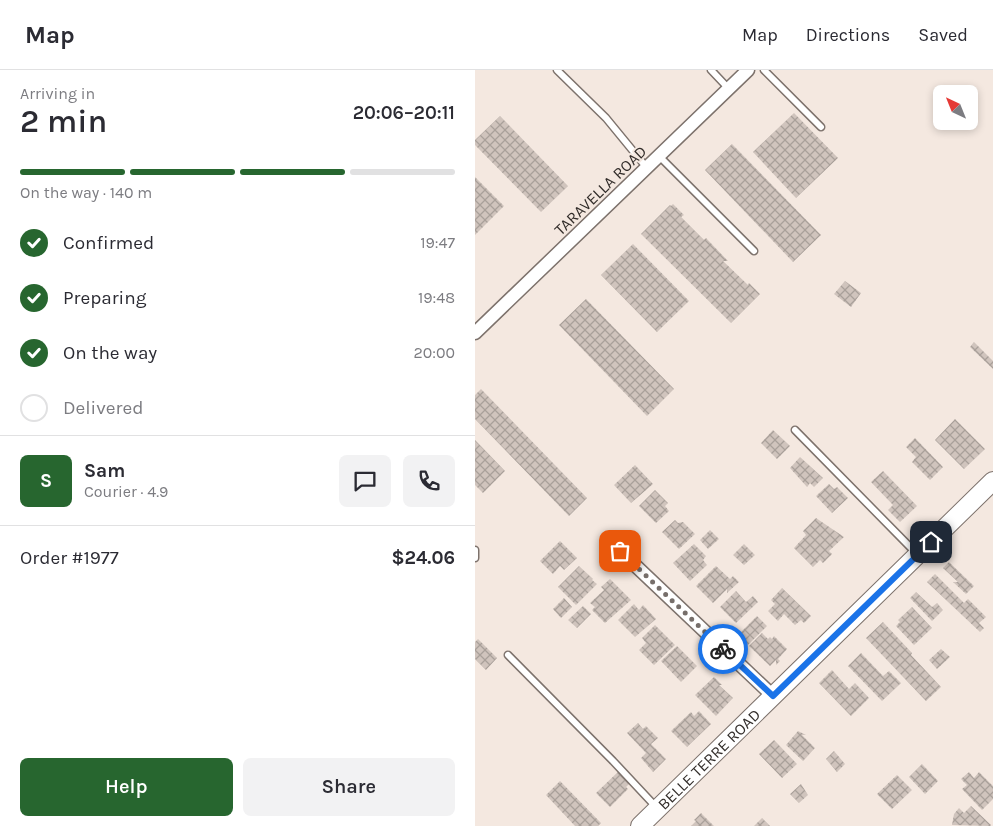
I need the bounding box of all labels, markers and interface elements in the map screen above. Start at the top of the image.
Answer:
text: Map [25,21,75,49]
text: Map [742,24,778,46]
text: Directions [806,24,890,46]
text: Saved [918,24,968,46]
text: Arriving in [20,84,95,103]
north arrow [933,85,977,130]
map controls [933,85,978,130]
text: 20:06–20:11 [353,102,455,124]
text: 2 min [20,103,107,140]
street label: TARAVELLA ROAD [550,142,650,239]
text: On the way · 140 m [20,183,152,202]
icon: check [20,229,48,257]
text: Confirmed [63,232,154,254]
text: 19:47 [420,233,455,252]
icon: check [20,284,48,312]
text: Preparing [63,287,146,309]
text: 19:48 [418,288,455,307]
icon: check [20,339,48,367]
text: On the way [63,342,157,364]
text: 20:00 [414,343,455,362]
text: Delivered [63,397,143,419]
button: chat [339,455,391,507]
button: phone [403,455,455,507]
text: Sam [84,460,125,482]
text: S [40,470,52,492]
text: Courier · 4.9 [84,482,168,501]
pin [910,521,952,563]
icon: home [917,528,945,556]
pin [599,530,641,572]
icon: bag [606,537,634,565]
text: Order #1977 [20,547,119,569]
text: $24.06 [391,547,455,569]
courier [698,624,748,674]
icon: bike [709,635,737,663]
street label: BELLE TERRE ROAD [654,705,764,814]
button: Help [20,758,233,816]
button: Share [243,758,455,816]

